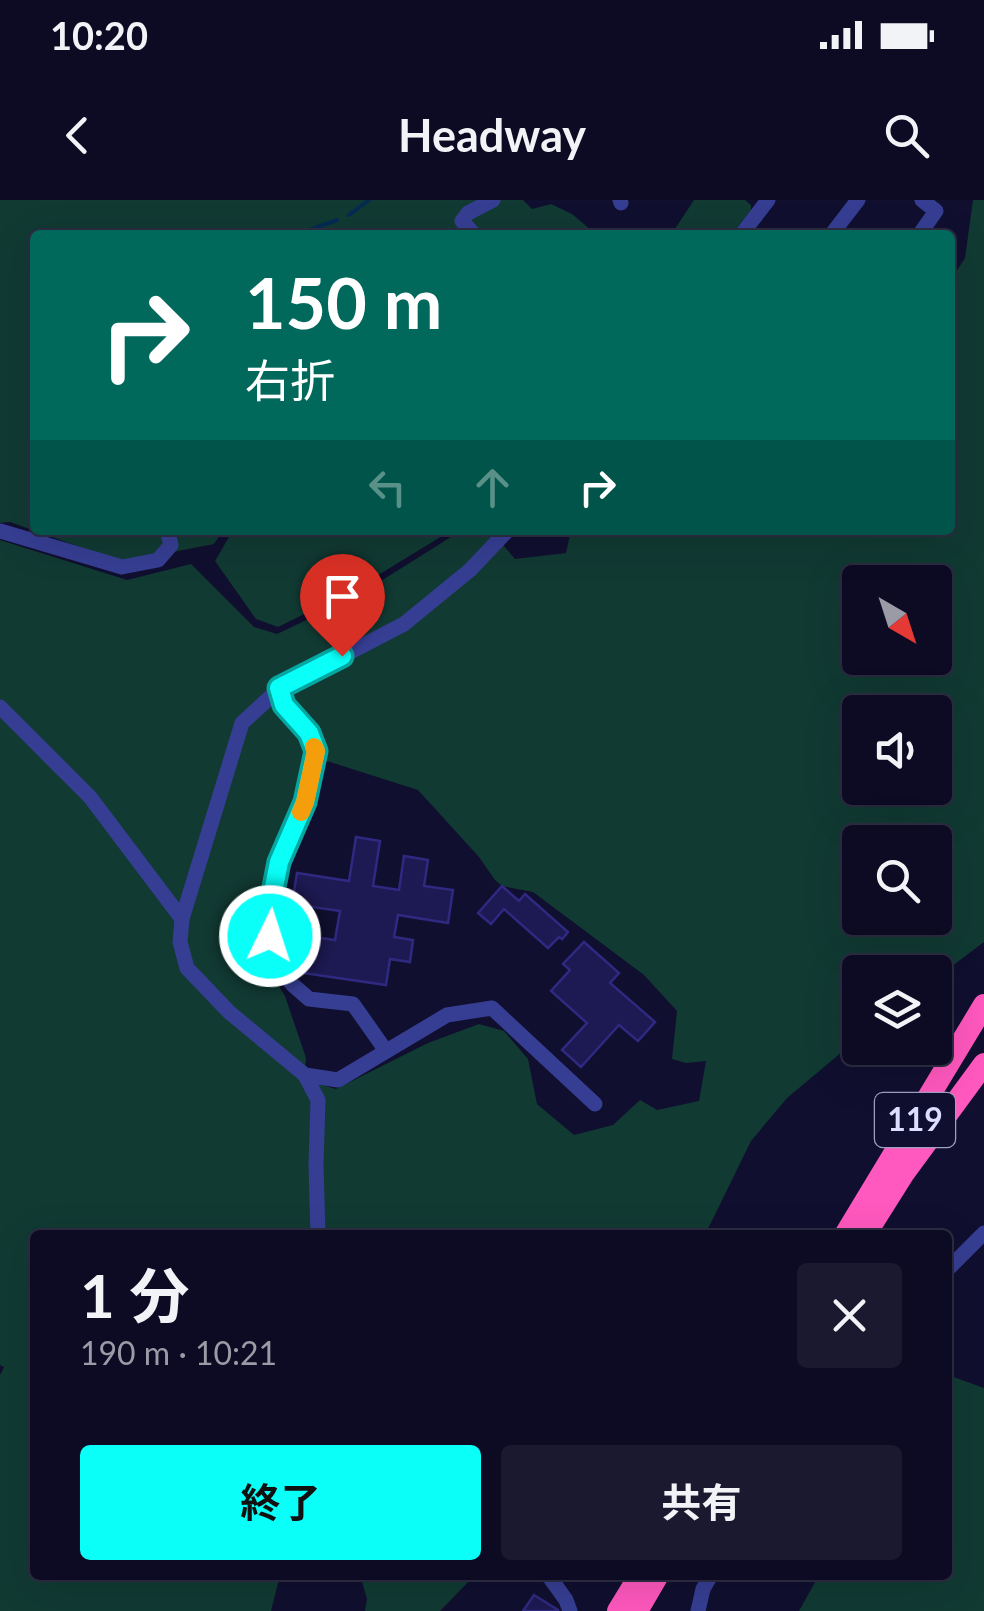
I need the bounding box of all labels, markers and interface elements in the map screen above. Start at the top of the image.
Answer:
text: 10:20 [50,12,148,58]
icon: back [50,108,105,163]
text: Headway [398,108,586,162]
icon: search [879,108,934,163]
text: 150 m [245,260,442,344]
icon: right [80,270,210,400]
text: 右折 [245,353,335,407]
icon: left [360,460,415,515]
icon: ahead [465,460,520,515]
icon: right [570,460,625,515]
pin [300,554,385,657]
north arrow [842,565,952,675]
map controls [842,565,952,1065]
icon: arrive [315,569,370,624]
button: sound [842,695,952,805]
button: search [842,825,952,935]
position arrow [218,884,322,988]
button: layers [842,955,952,1065]
road number: 119 [875,1093,955,1147]
text: 1 分 [80,1259,189,1331]
button: close [797,1263,902,1368]
text: 190 m · 10:21 [80,1333,277,1372]
button: 終了 [80,1445,481,1560]
button: 共有 [501,1445,902,1560]

